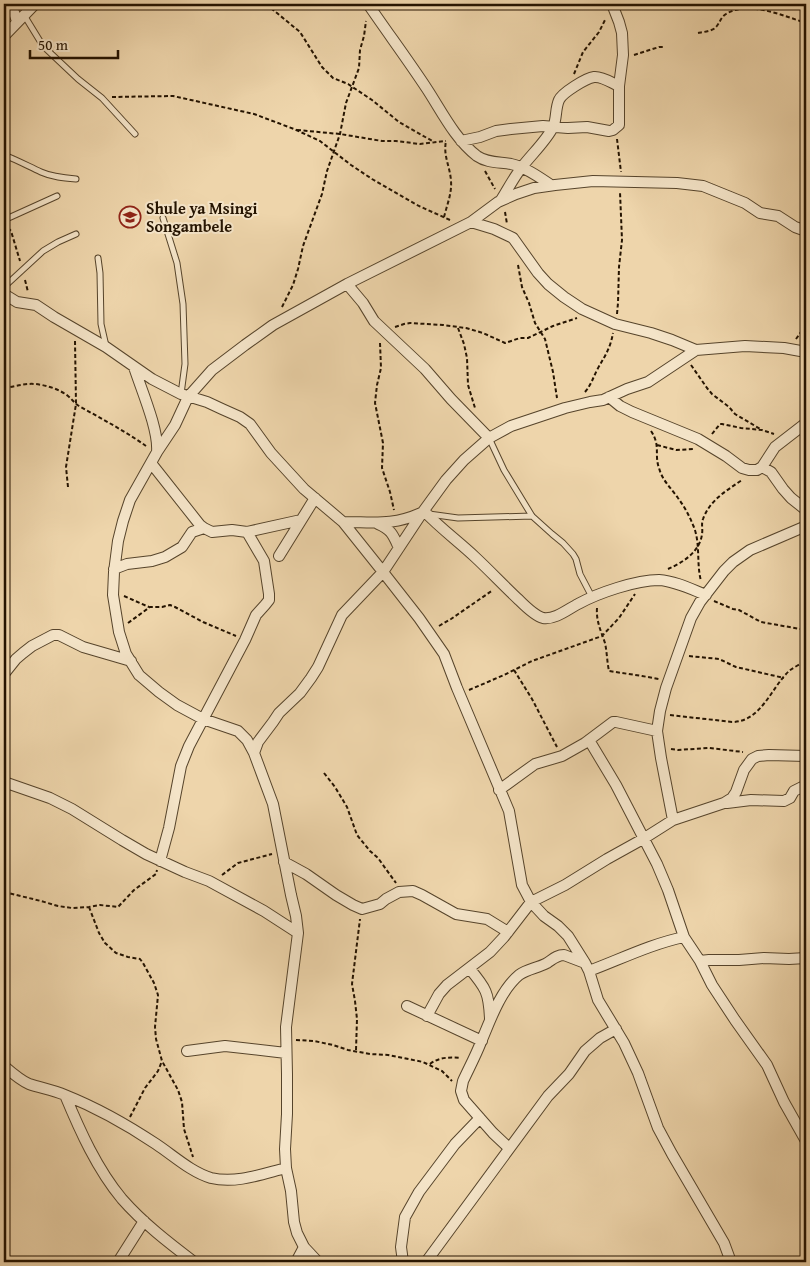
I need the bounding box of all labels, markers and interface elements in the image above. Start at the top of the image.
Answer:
scale bar [30,28,118,60]
text: 50 m [38,34,69,55]
place label: Shule ya Msingi Songambele [146,196,258,238]
school or university icon: Shule ya Msingi Songambele [118,205,142,229]

